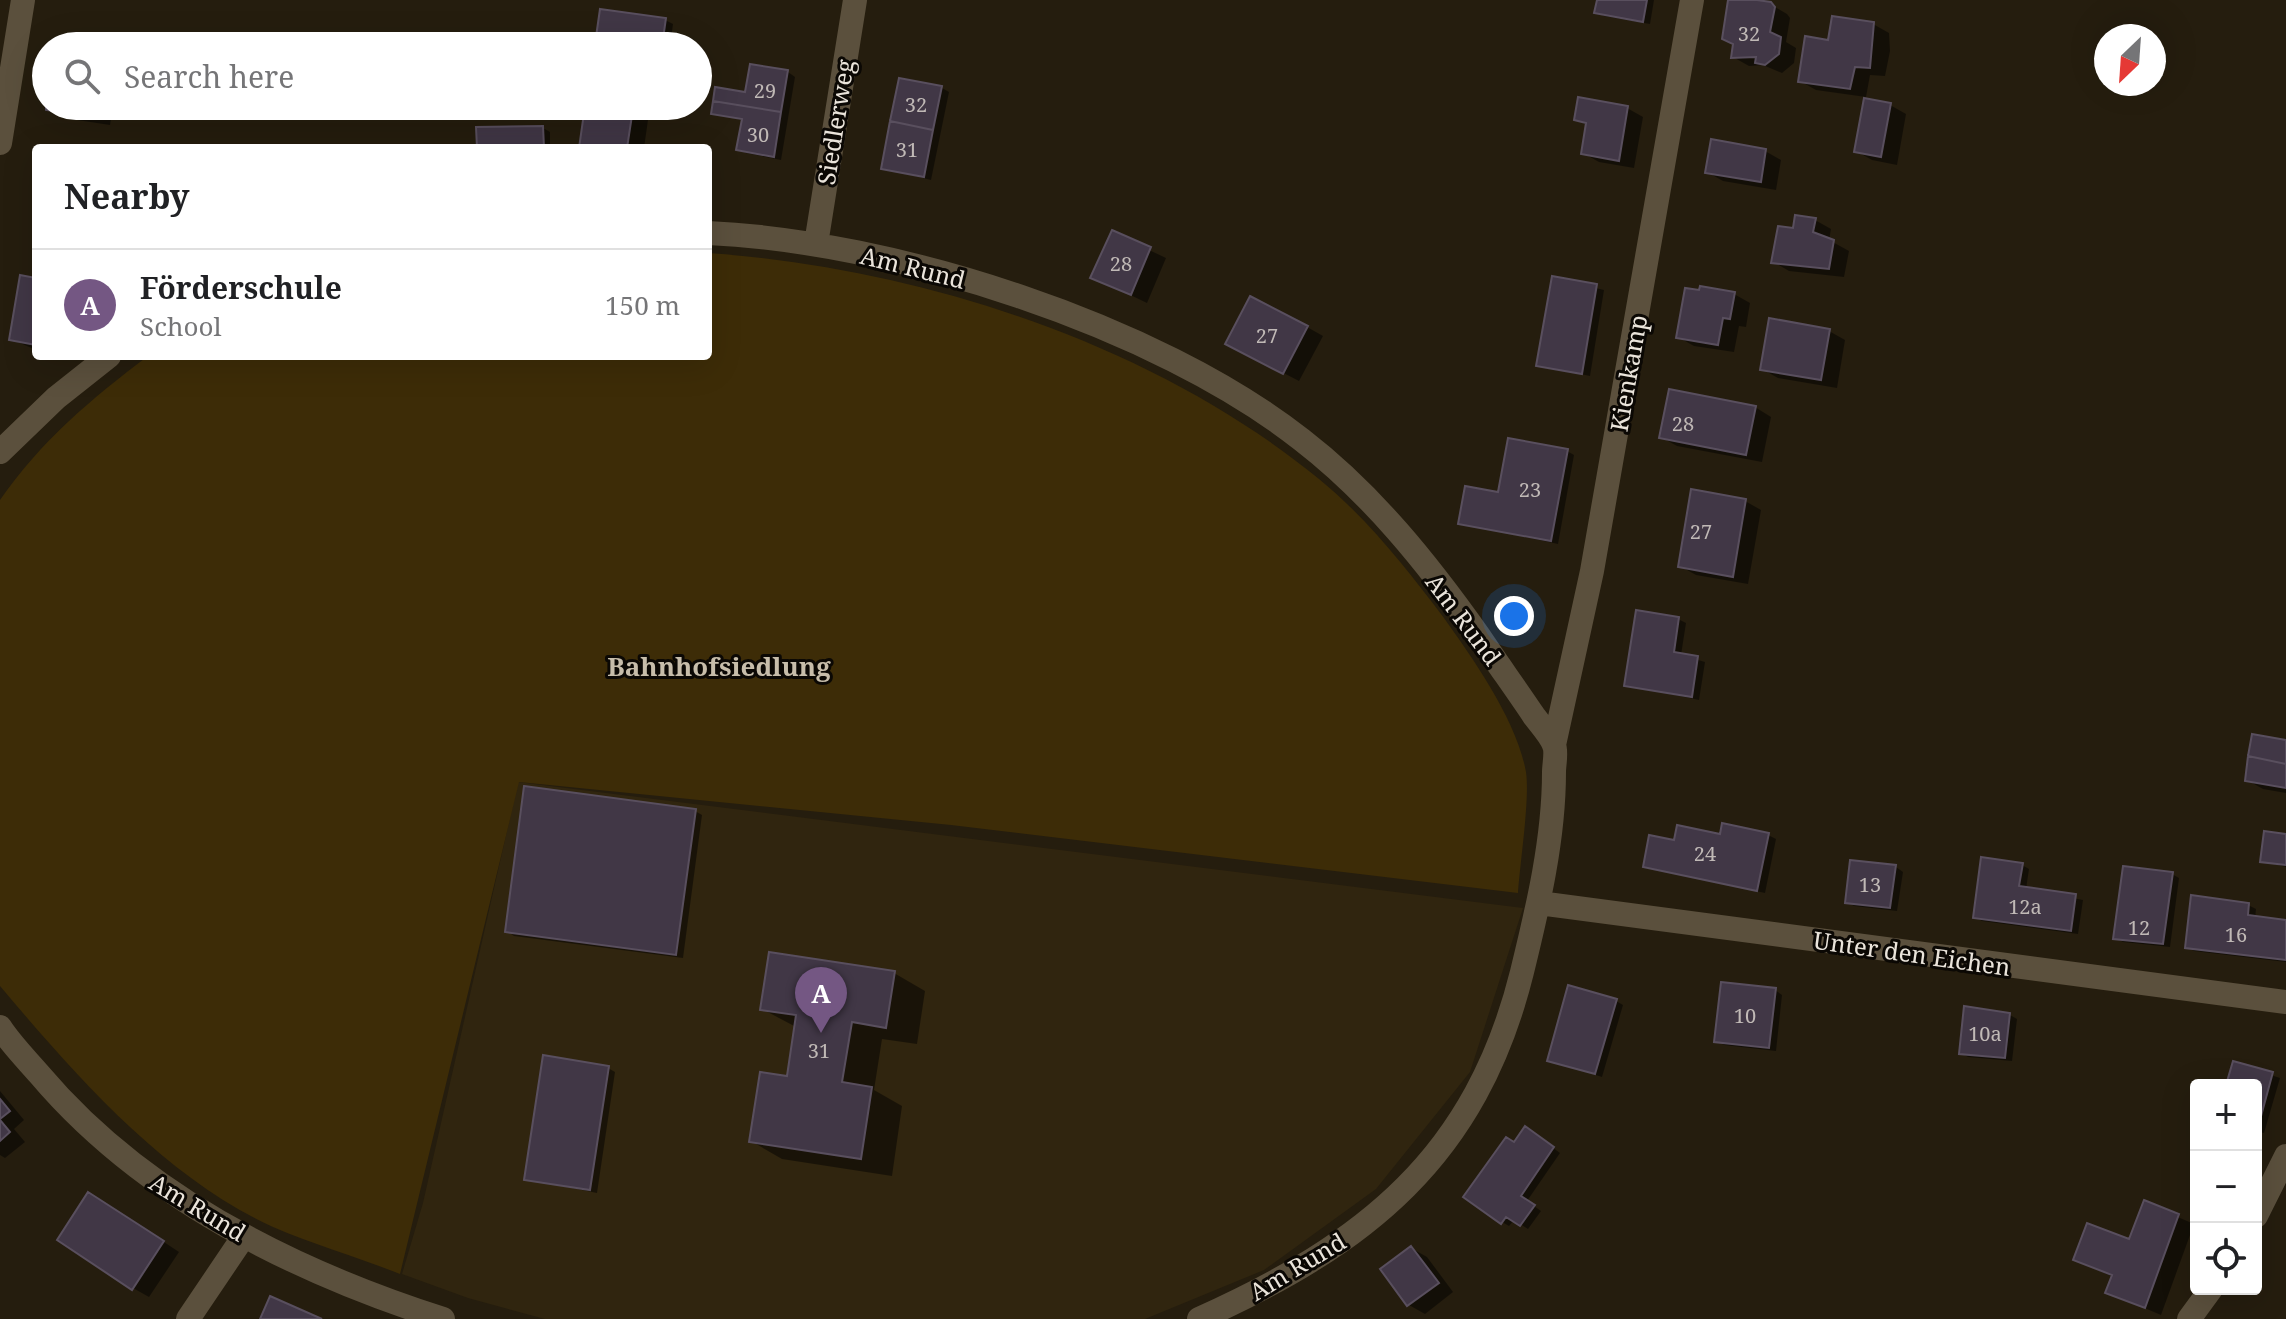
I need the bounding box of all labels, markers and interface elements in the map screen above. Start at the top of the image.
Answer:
house number: 32 [1738,20,1760,47]
north arrow [2094,24,2166,96]
search box [32,32,712,120]
icon: search [60,54,104,98]
text: Search here [124,56,294,97]
street label: Siedlerweg [809,57,861,187]
house number: 29 [754,77,776,104]
house number: 32 [905,91,927,118]
house number: 30 [747,121,769,148]
house number: 31 [896,136,918,163]
text: Nearby [64,173,190,219]
street label: Am Rund [857,238,969,296]
house number: 28 [1110,250,1132,277]
text: Förderschule [140,267,342,308]
text: A [80,287,100,323]
text: 150 m [605,287,680,323]
text: School [140,308,222,344]
street label: Kienkamp [1602,312,1654,434]
house number: 27 [1256,322,1278,349]
house number: 28 [1672,410,1694,437]
house number: 23 [1519,476,1541,503]
house number: 27 [1690,518,1712,545]
street label: Am Rund [1419,566,1510,672]
your location [1494,596,1534,636]
district label: Bahnhofsiedlung [607,648,831,684]
house number: 24 [1694,840,1716,867]
house number: 13 [1859,871,1881,898]
house number: 12a [2008,893,2042,920]
house number: 12 [2128,914,2150,941]
house number: 16 [2225,921,2247,948]
street label: Unter den Eichen [1811,923,2013,983]
pin: A [795,967,847,1033]
house number: 10 [1734,1002,1756,1029]
house number: 10a [1968,1020,2002,1047]
house number: 31 [808,1037,830,1064]
map controls [2190,1079,2262,1295]
button: + [2190,1079,2262,1151]
button: − [2190,1151,2262,1223]
street label: Am Rund [144,1165,253,1249]
button: locate [2190,1223,2262,1295]
street label: Am Rund [1243,1224,1352,1308]

